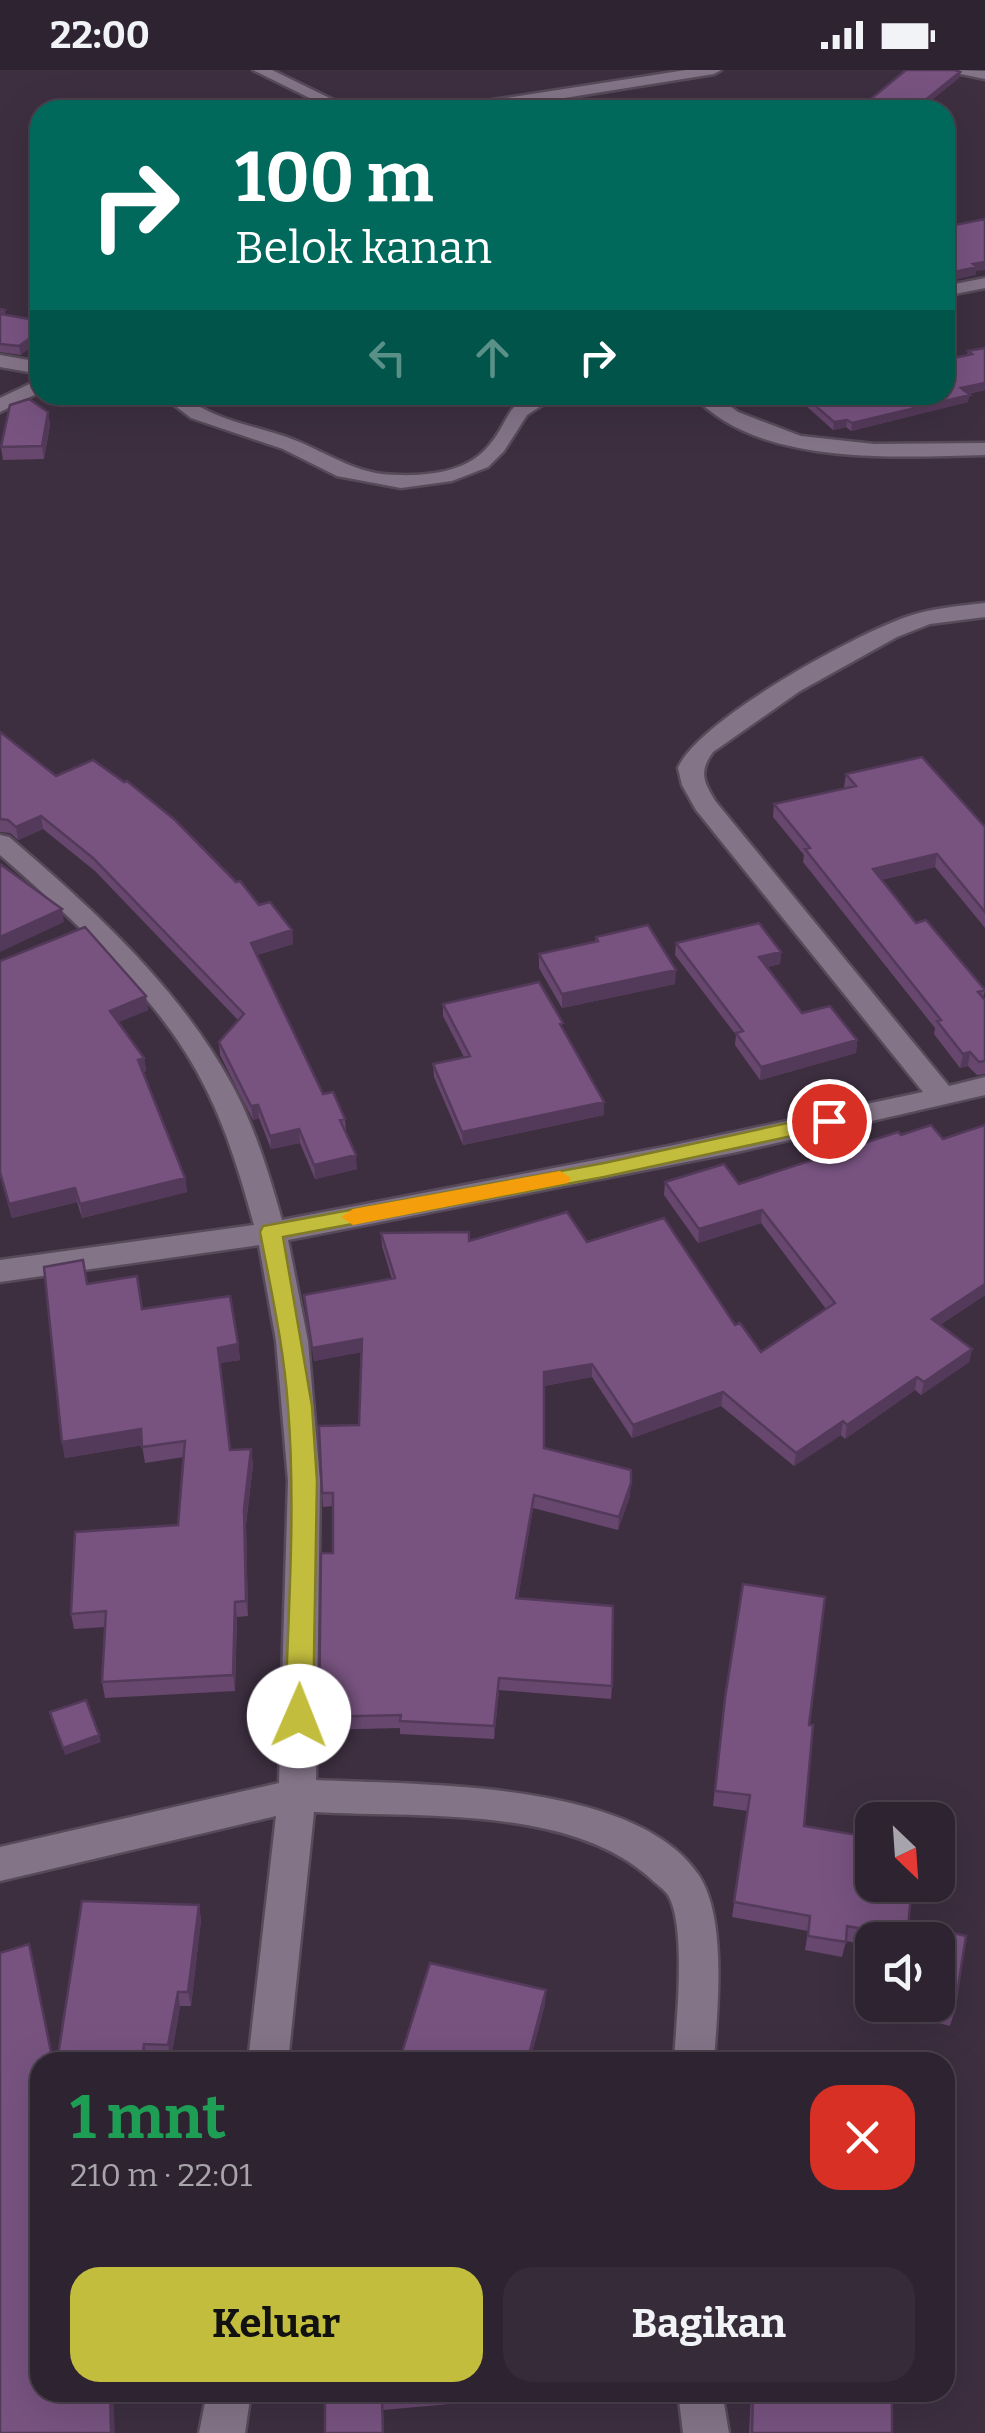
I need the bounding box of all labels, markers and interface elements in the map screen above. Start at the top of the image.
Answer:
text: 22:00 [50,12,150,58]
text: 100 m [235,136,434,220]
icon: right [70,140,200,270]
text: Belok kanan [235,221,492,275]
icon: left [360,330,415,385]
icon: ahead [465,330,520,385]
icon: right [570,330,625,385]
pin [787,1079,872,1164]
icon: arrive [802,1094,857,1149]
position arrow [247,1664,351,1768]
north arrow [855,1802,955,1902]
map controls [855,1802,955,2022]
button: sound [855,1922,955,2022]
text: 1 mnt [70,2082,226,2154]
button: close [810,2085,915,2190]
text: 210 m · 22:01 [70,2156,252,2194]
button: Keluar [70,2267,483,2382]
button: Bagikan [503,2267,915,2382]

